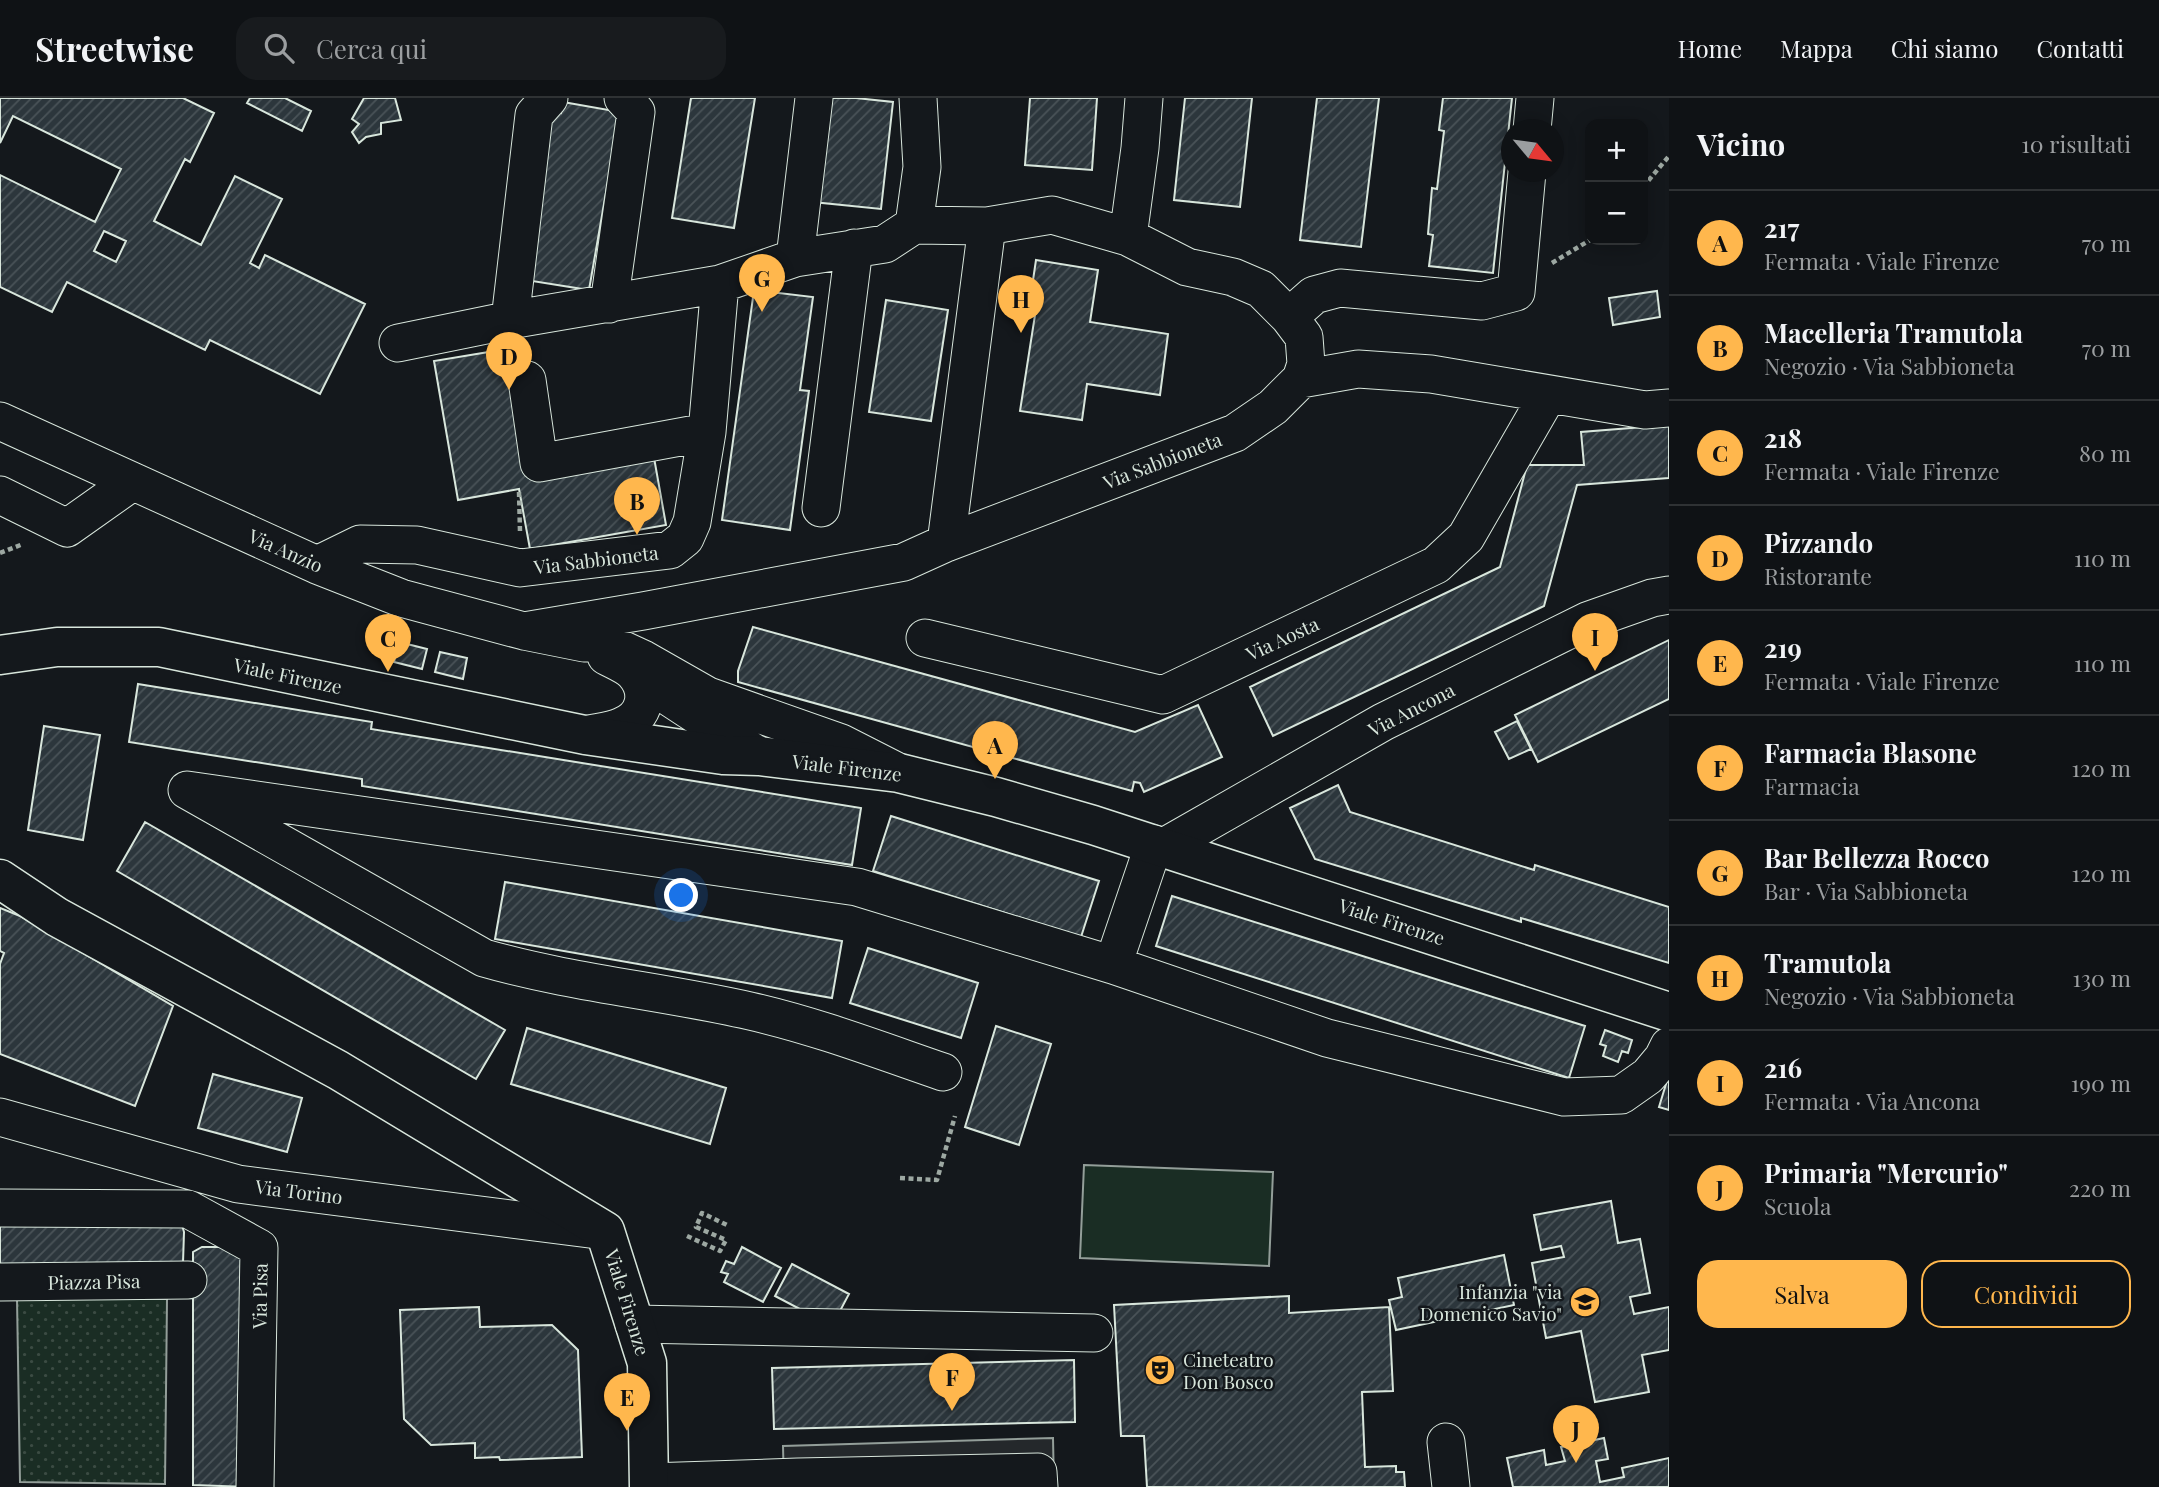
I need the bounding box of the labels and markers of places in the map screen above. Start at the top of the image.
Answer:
pin: G [739,254,785,312]
pin: H [998,275,1044,333]
pin: D [486,332,532,390]
pin: B [614,477,660,535]
pin: I [1572,613,1618,671]
pin: C [365,614,411,672]
pin: A [972,721,1018,779]
place label: Infanzia "via Domenico Savio" [1420,1278,1563,1326]
school or university icon: Infanzia "via Domenico Savio" [1568,1285,1602,1319]
place label: Cineteatro Don Bosco [1183,1346,1274,1394]
pin: F [929,1353,975,1411]
theatre icon: Cineteatro Don Bosco [1143,1353,1177,1387]
pin: E [604,1373,650,1431]
pin: J [1553,1405,1599,1463]

